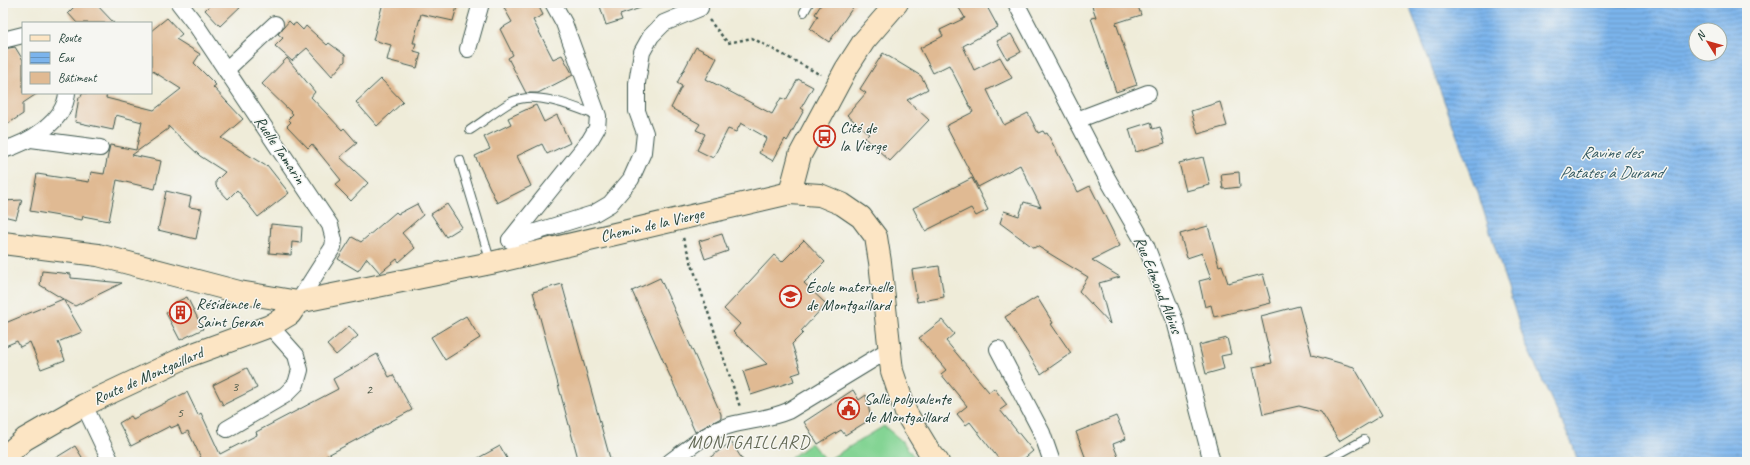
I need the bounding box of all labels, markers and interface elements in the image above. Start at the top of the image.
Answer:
legend [22,22,152,94]
north arrow [1688,22,1728,62]
text: N [1692,27,1709,43]
text: Route [58,30,82,46]
text: Eau [58,50,76,66]
text: Bâtiment [58,70,97,86]
street label: Ruelle Tamarin [250,112,311,189]
place label: Cité de la Vierge [840,118,888,156]
bus stop icon: Cité de la Vierge [811,124,837,150]
water label: Ravine des Patates à Durand [1559,142,1668,183]
street label: Chemin de la Vierge [598,203,707,247]
street label: Rue Edmond Albius [1129,234,1187,338]
place label: École maternelle de Montgaillard [806,277,894,315]
school or university icon: École maternelle de Montgaillard [777,283,803,309]
place label: Résidence le Saint Geran [196,294,264,332]
building icon: Résidence le Saint Geran [167,300,193,326]
street label: Route de Montgaillard [90,342,209,409]
house number: 3 [232,378,240,395]
house number: 2 [366,381,374,398]
place label: Salle polyvalente de Montgaillard [864,389,953,427]
public building icon: Salle polyvalente de Montgaillard [836,395,862,421]
house number: 5 [177,404,184,421]
district label: MONTGAILLARD [688,431,811,453]

